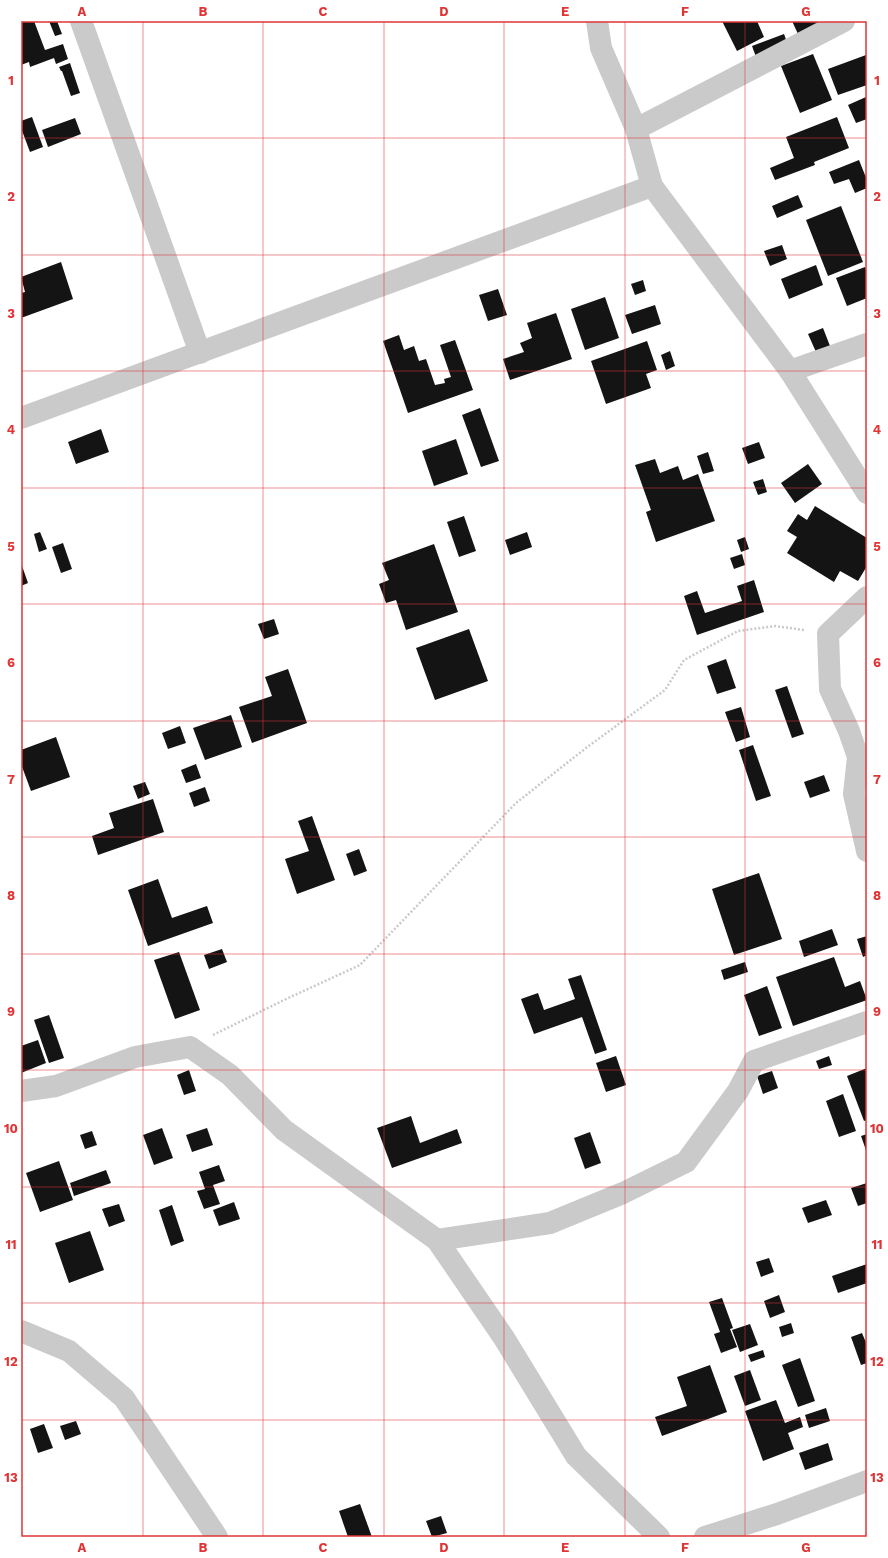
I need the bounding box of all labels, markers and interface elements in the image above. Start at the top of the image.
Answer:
text: A [78,4,87,19]
text: B [199,4,208,19]
text: C [319,4,328,19]
text: D [439,4,449,19]
text: E [561,4,569,19]
text: F [681,4,689,19]
text: G [801,4,811,19]
text: 1 [8,73,14,88]
text: 1 [874,73,880,88]
text: 2 [7,189,15,204]
text: 2 [873,189,881,204]
text: 3 [7,306,15,321]
text: 3 [873,306,881,321]
text: 4 [7,422,16,437]
text: 4 [873,422,882,437]
text: 5 [7,539,15,554]
text: 5 [873,539,881,554]
text: 6 [7,655,15,670]
text: 6 [873,655,881,670]
text: 7 [7,772,15,787]
text: 7 [873,772,881,787]
text: 8 [7,888,15,903]
text: 8 [873,888,881,903]
text: 9 [7,1004,15,1019]
text: 9 [873,1004,881,1019]
text: 10 [4,1121,18,1136]
text: 10 [870,1121,884,1136]
text: 11 [5,1237,17,1252]
text: 11 [871,1237,883,1252]
text: 12 [4,1354,18,1369]
text: 12 [870,1354,884,1369]
text: 13 [4,1470,18,1485]
text: 13 [870,1470,884,1485]
text: A [78,1540,87,1555]
text: B [199,1540,208,1555]
text: C [319,1540,328,1555]
text: D [439,1540,449,1555]
text: E [561,1540,569,1555]
text: F [681,1540,689,1555]
text: G [801,1540,811,1555]

